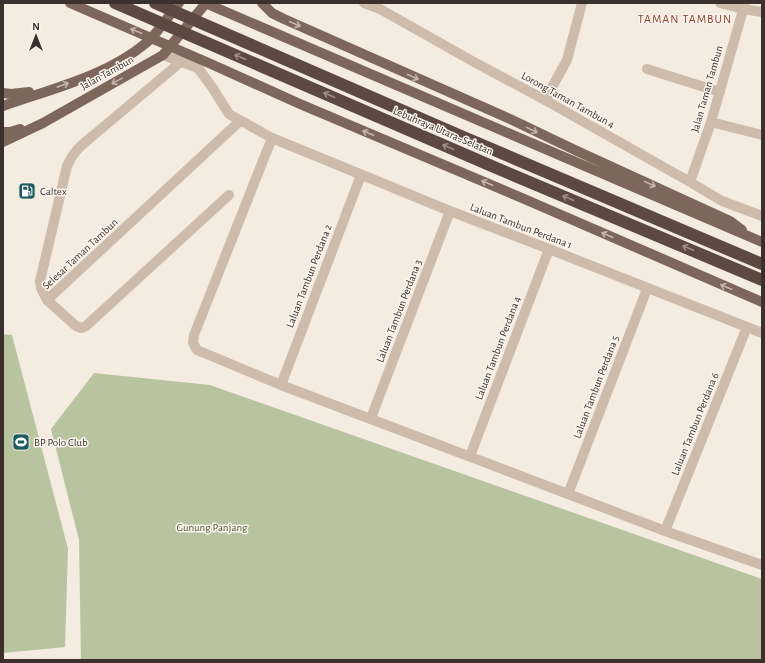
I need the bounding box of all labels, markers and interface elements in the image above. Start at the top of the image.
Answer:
district label: TAMAN TAMBUN [638,13,732,25]
north arrow [16,16,56,56]
text: N [32,21,40,32]
one-way arrow [288,21,300,28]
one-way arrow [131,27,143,35]
street label: Jalan Taman Tambun [689,44,725,134]
one-way arrow [234,53,246,60]
street label: Jalan Tambun [79,54,135,92]
street label: Lorong Taman Tambun 4 [520,70,616,130]
one-way arrow [407,74,419,81]
one-way arrow [111,78,123,86]
one-way arrow [57,80,69,88]
one-way arrow [323,91,335,99]
street label: Lebuhraya Utara–Selatan [391,105,495,157]
one-way arrow [526,127,538,134]
one-way arrow [362,129,374,136]
one-way arrow [442,143,454,150]
one-way arrow [482,179,494,187]
fuel station icon: Caltex [17,181,37,201]
one-way arrow [644,181,656,188]
place label: Caltex [40,186,67,197]
one-way arrow [562,193,574,201]
street label: Laluan Tambun Perdana 1 [468,201,574,251]
street label: Selesar Taman Tambun [40,216,120,292]
street label: Laluan Tambun Perdana 2 [284,223,334,329]
one-way arrow [601,231,613,238]
one-way arrow [682,244,694,251]
street label: Laluan Tambun Perdana 3 [374,258,424,364]
one-way arrow [721,282,733,290]
street label: Laluan Tambun Perdana 4 [473,295,523,401]
street label: Laluan Tambun Perdana 5 [571,334,621,440]
street label: Laluan Tambun Perdana 6 [669,371,721,477]
sports icon: BP Polo Club [11,432,31,452]
place label: BP Polo Club [34,437,88,448]
park label: Gunung Panjang [177,522,248,533]

